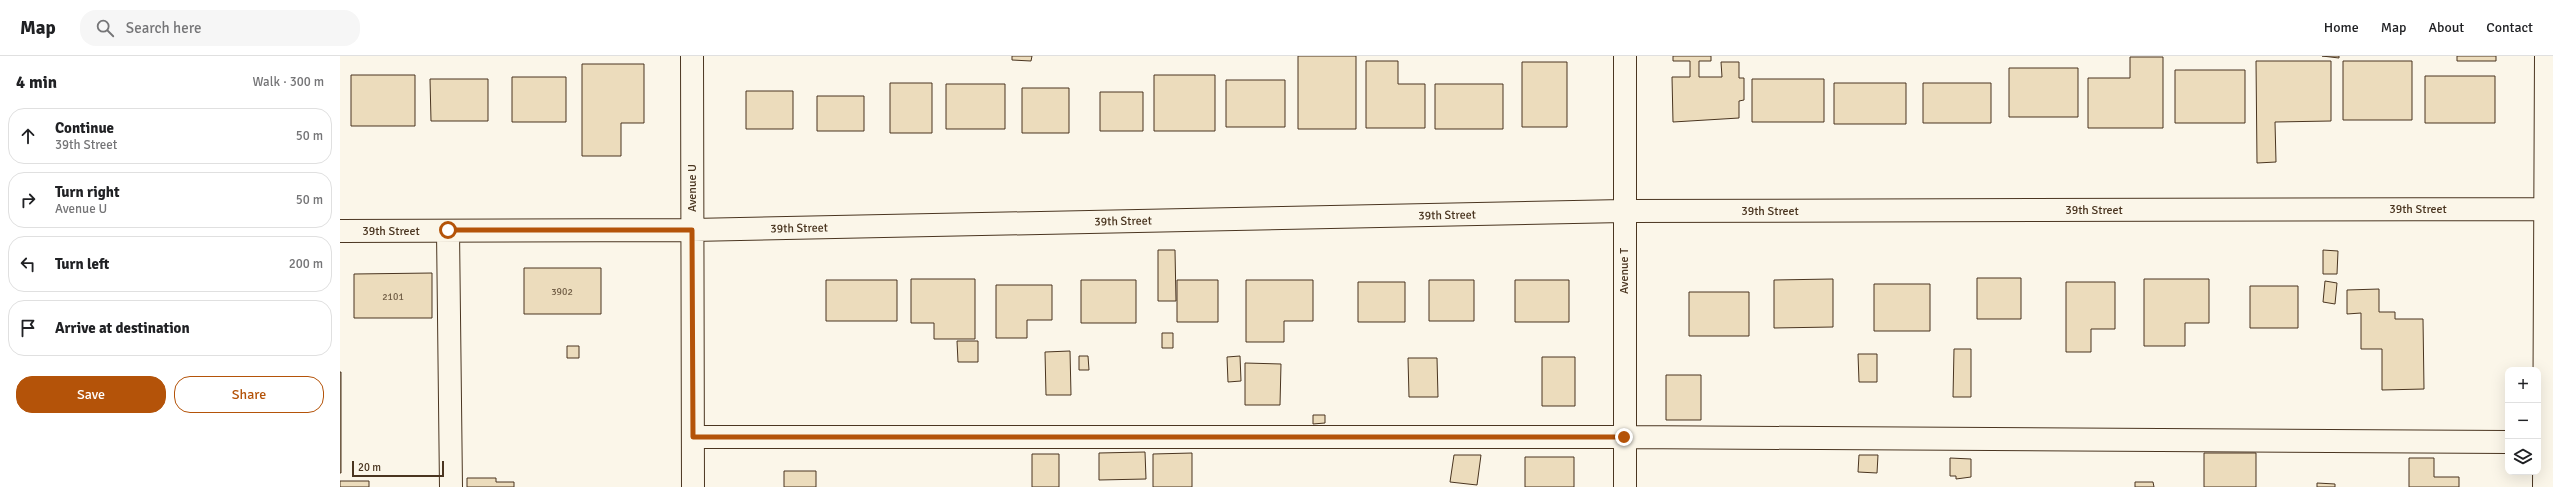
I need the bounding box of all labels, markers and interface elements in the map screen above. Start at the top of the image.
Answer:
search box [80,10,360,46]
text: Map [20,16,56,40]
icon: search [94,17,116,39]
text: Search here [126,19,201,37]
text: Home [2324,19,2359,36]
text: Map [2381,19,2406,36]
text: About [2428,19,2464,36]
text: Contact [2486,19,2533,36]
text: 4 min [16,72,57,93]
text: Walk · 300 m [253,74,324,90]
text: Continue [55,119,114,137]
icon: ahead [17,125,39,147]
text: 50 m [296,128,323,144]
text: 39th Street [55,137,117,153]
street label: Avenue U [685,164,700,212]
text: Turn right [55,183,120,201]
icon: right [17,189,39,211]
text: 50 m [296,192,323,208]
text: Avenue U [55,201,107,217]
street label: 39th Street [2389,202,2447,217]
street label: 39th Street [2065,203,2123,218]
street label: 39th Street [1741,204,1799,219]
street label: 39th Street [1418,207,1476,224]
street label: 39th Street [1094,213,1152,230]
street label: 39th Street [770,220,828,237]
route start [439,221,457,239]
street label: 39th Street [362,224,420,239]
street label: Avenue T [1617,248,1632,294]
icon: left [17,253,39,275]
text: Turn left [55,255,109,273]
text: 200 m [289,256,323,272]
house number: 3902 [551,286,573,298]
house number: 2101 [382,291,404,303]
icon: arrive [17,317,39,339]
text: Arrive at destination [55,319,190,337]
map controls [2505,367,2541,475]
button: + [2505,367,2541,403]
button: Save [16,376,166,413]
button: Share [174,376,324,413]
button: − [2505,403,2541,439]
route end [1615,428,1633,446]
button: layers [2505,439,2541,475]
scale bar [352,459,444,478]
text: 20 m [358,461,381,474]

